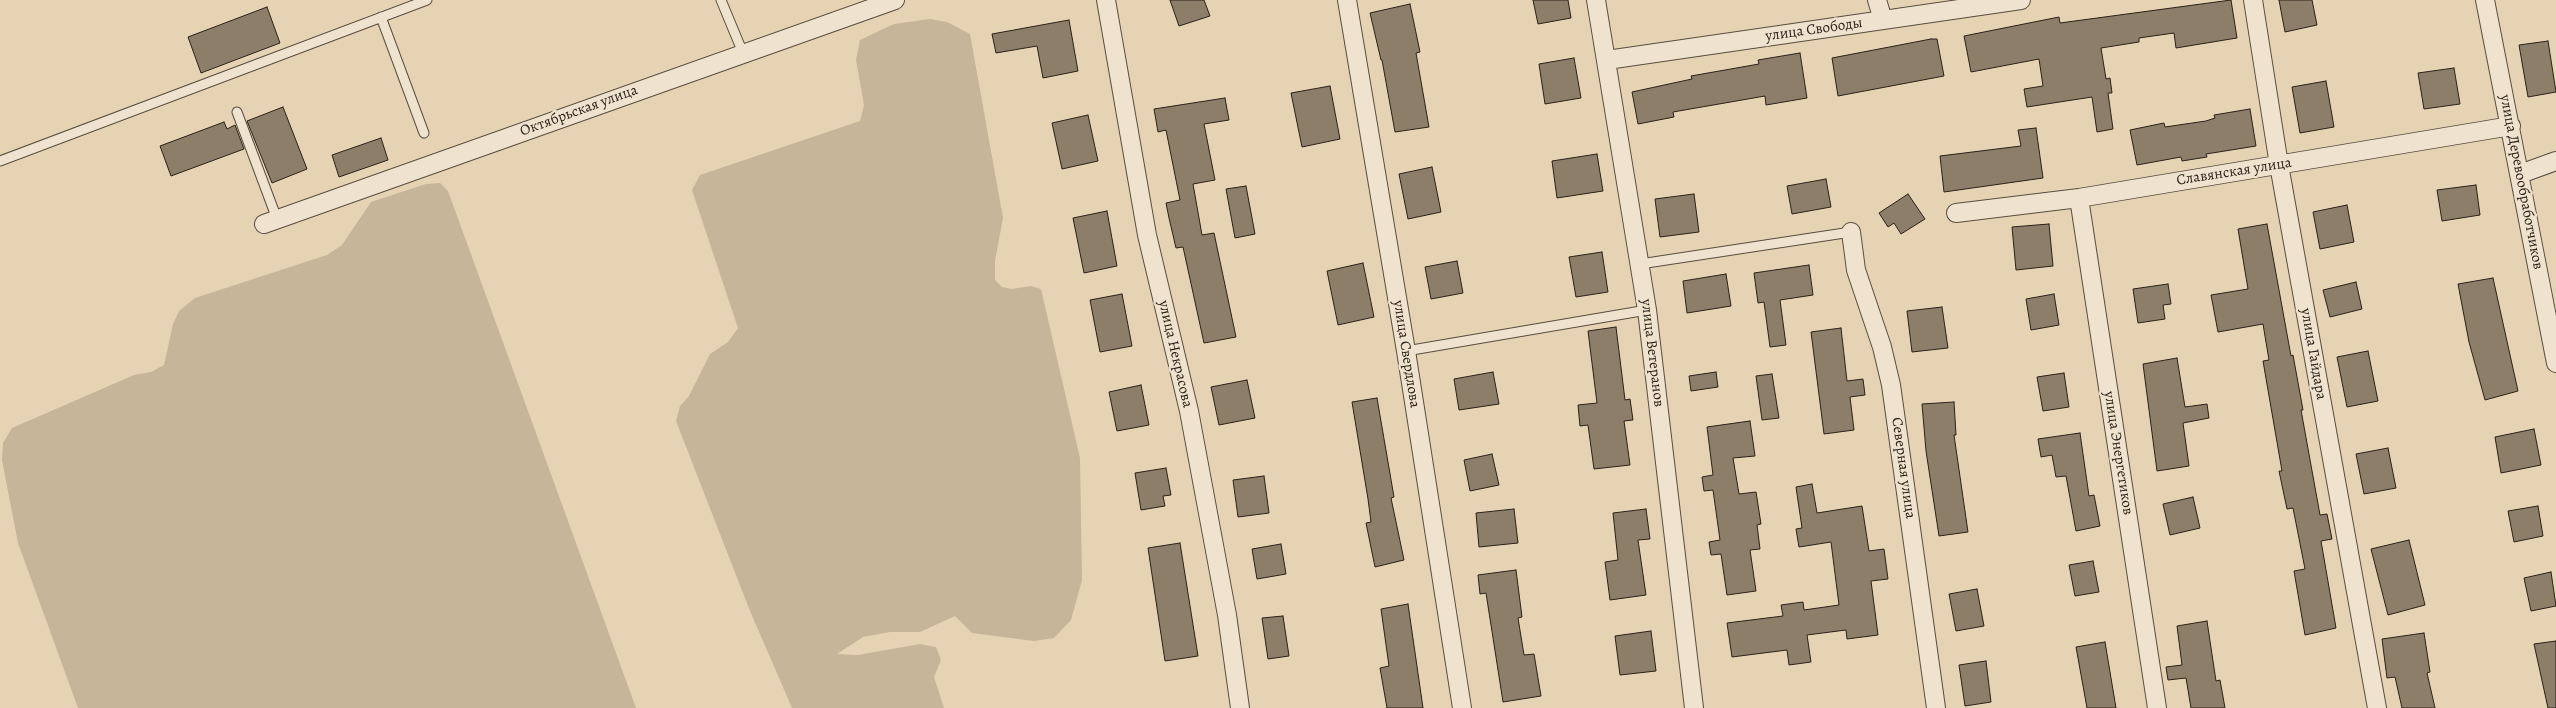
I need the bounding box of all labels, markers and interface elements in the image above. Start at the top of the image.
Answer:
street label: улица Свободы [1764,14,1864,46]
street label: Октябрьская улица [518,81,640,141]
street label: улица Деревообработчиков [2495,93,2547,271]
street label: Славянская улица [2175,154,2293,190]
street label: улица Ветеранов [1636,298,1668,408]
street label: улица Некрасова [1154,299,1196,409]
street label: улица Свердлова [1389,299,1423,409]
street label: улица Гайдара [2296,307,2330,401]
street label: улица Энергетиков [2099,390,2137,516]
street label: Северная улица [1887,416,1919,520]

